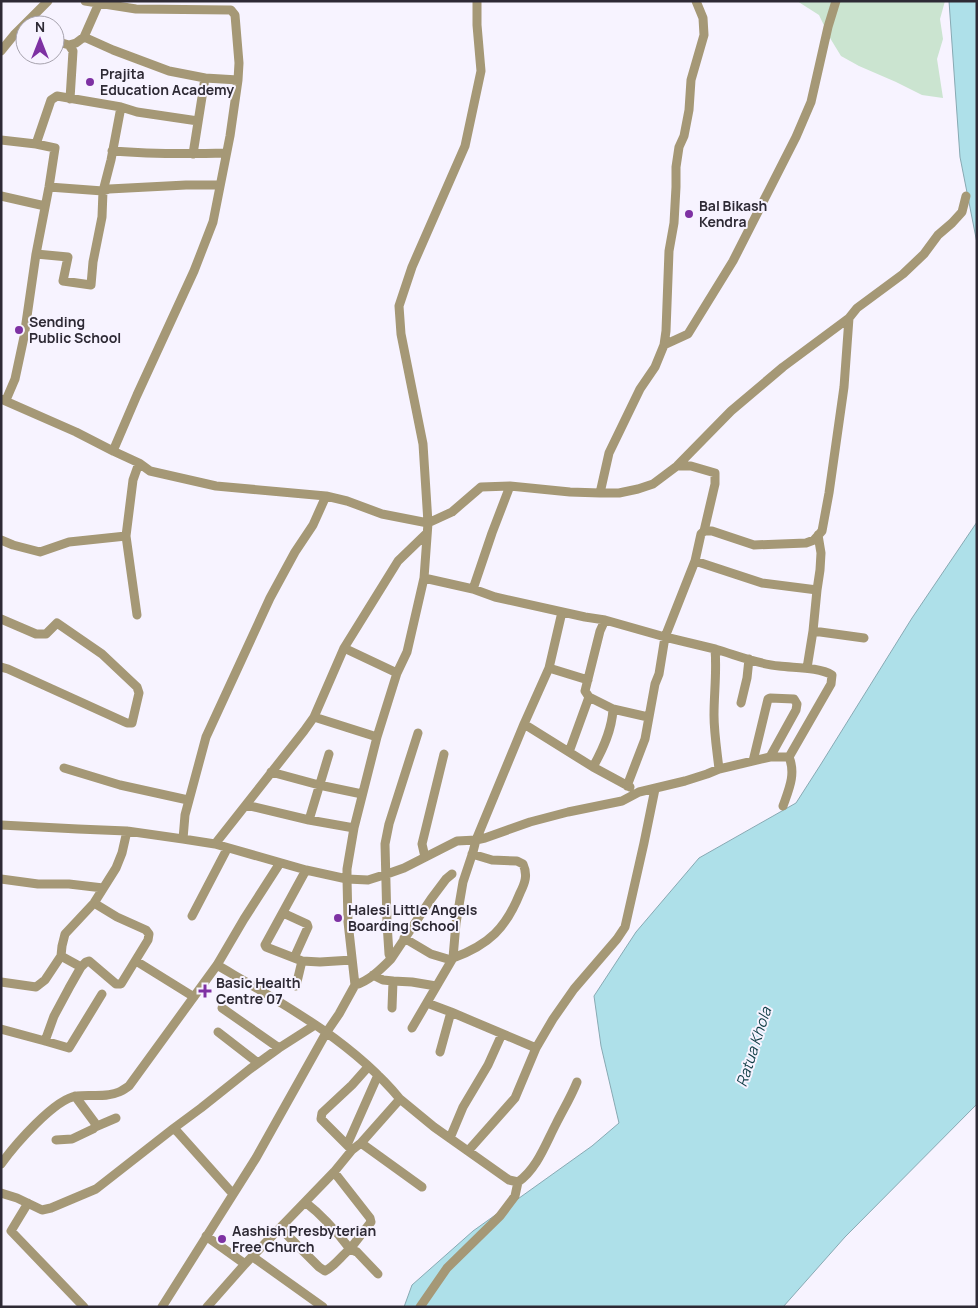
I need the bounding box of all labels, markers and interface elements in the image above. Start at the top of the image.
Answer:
north arrow [15,15,65,65]
text: N [35,17,45,36]
place label: Prajita Education Academy [100,64,234,99]
marker: Prajita Education Academy [84,76,96,88]
place label: Bal Bikash Kendra [699,196,767,231]
marker: Bal Bikash Kendra [683,208,695,220]
place label: Sending Public School [29,312,121,347]
marker: Sending Public School [13,324,25,336]
place label: Halesi Little Angels Boarding School [348,900,478,935]
marker: Halesi Little Angels Boarding School [332,912,344,924]
place label: Basic Health Centre 07 [216,973,300,1008]
marker: Basic Health Centre 07 [198,984,212,998]
water label: Ratua Khola [731,1004,776,1089]
place label: Aashish Presbyterian Free Church [232,1221,376,1256]
marker: Aashish Presbyterian Free Church [216,1233,228,1245]

